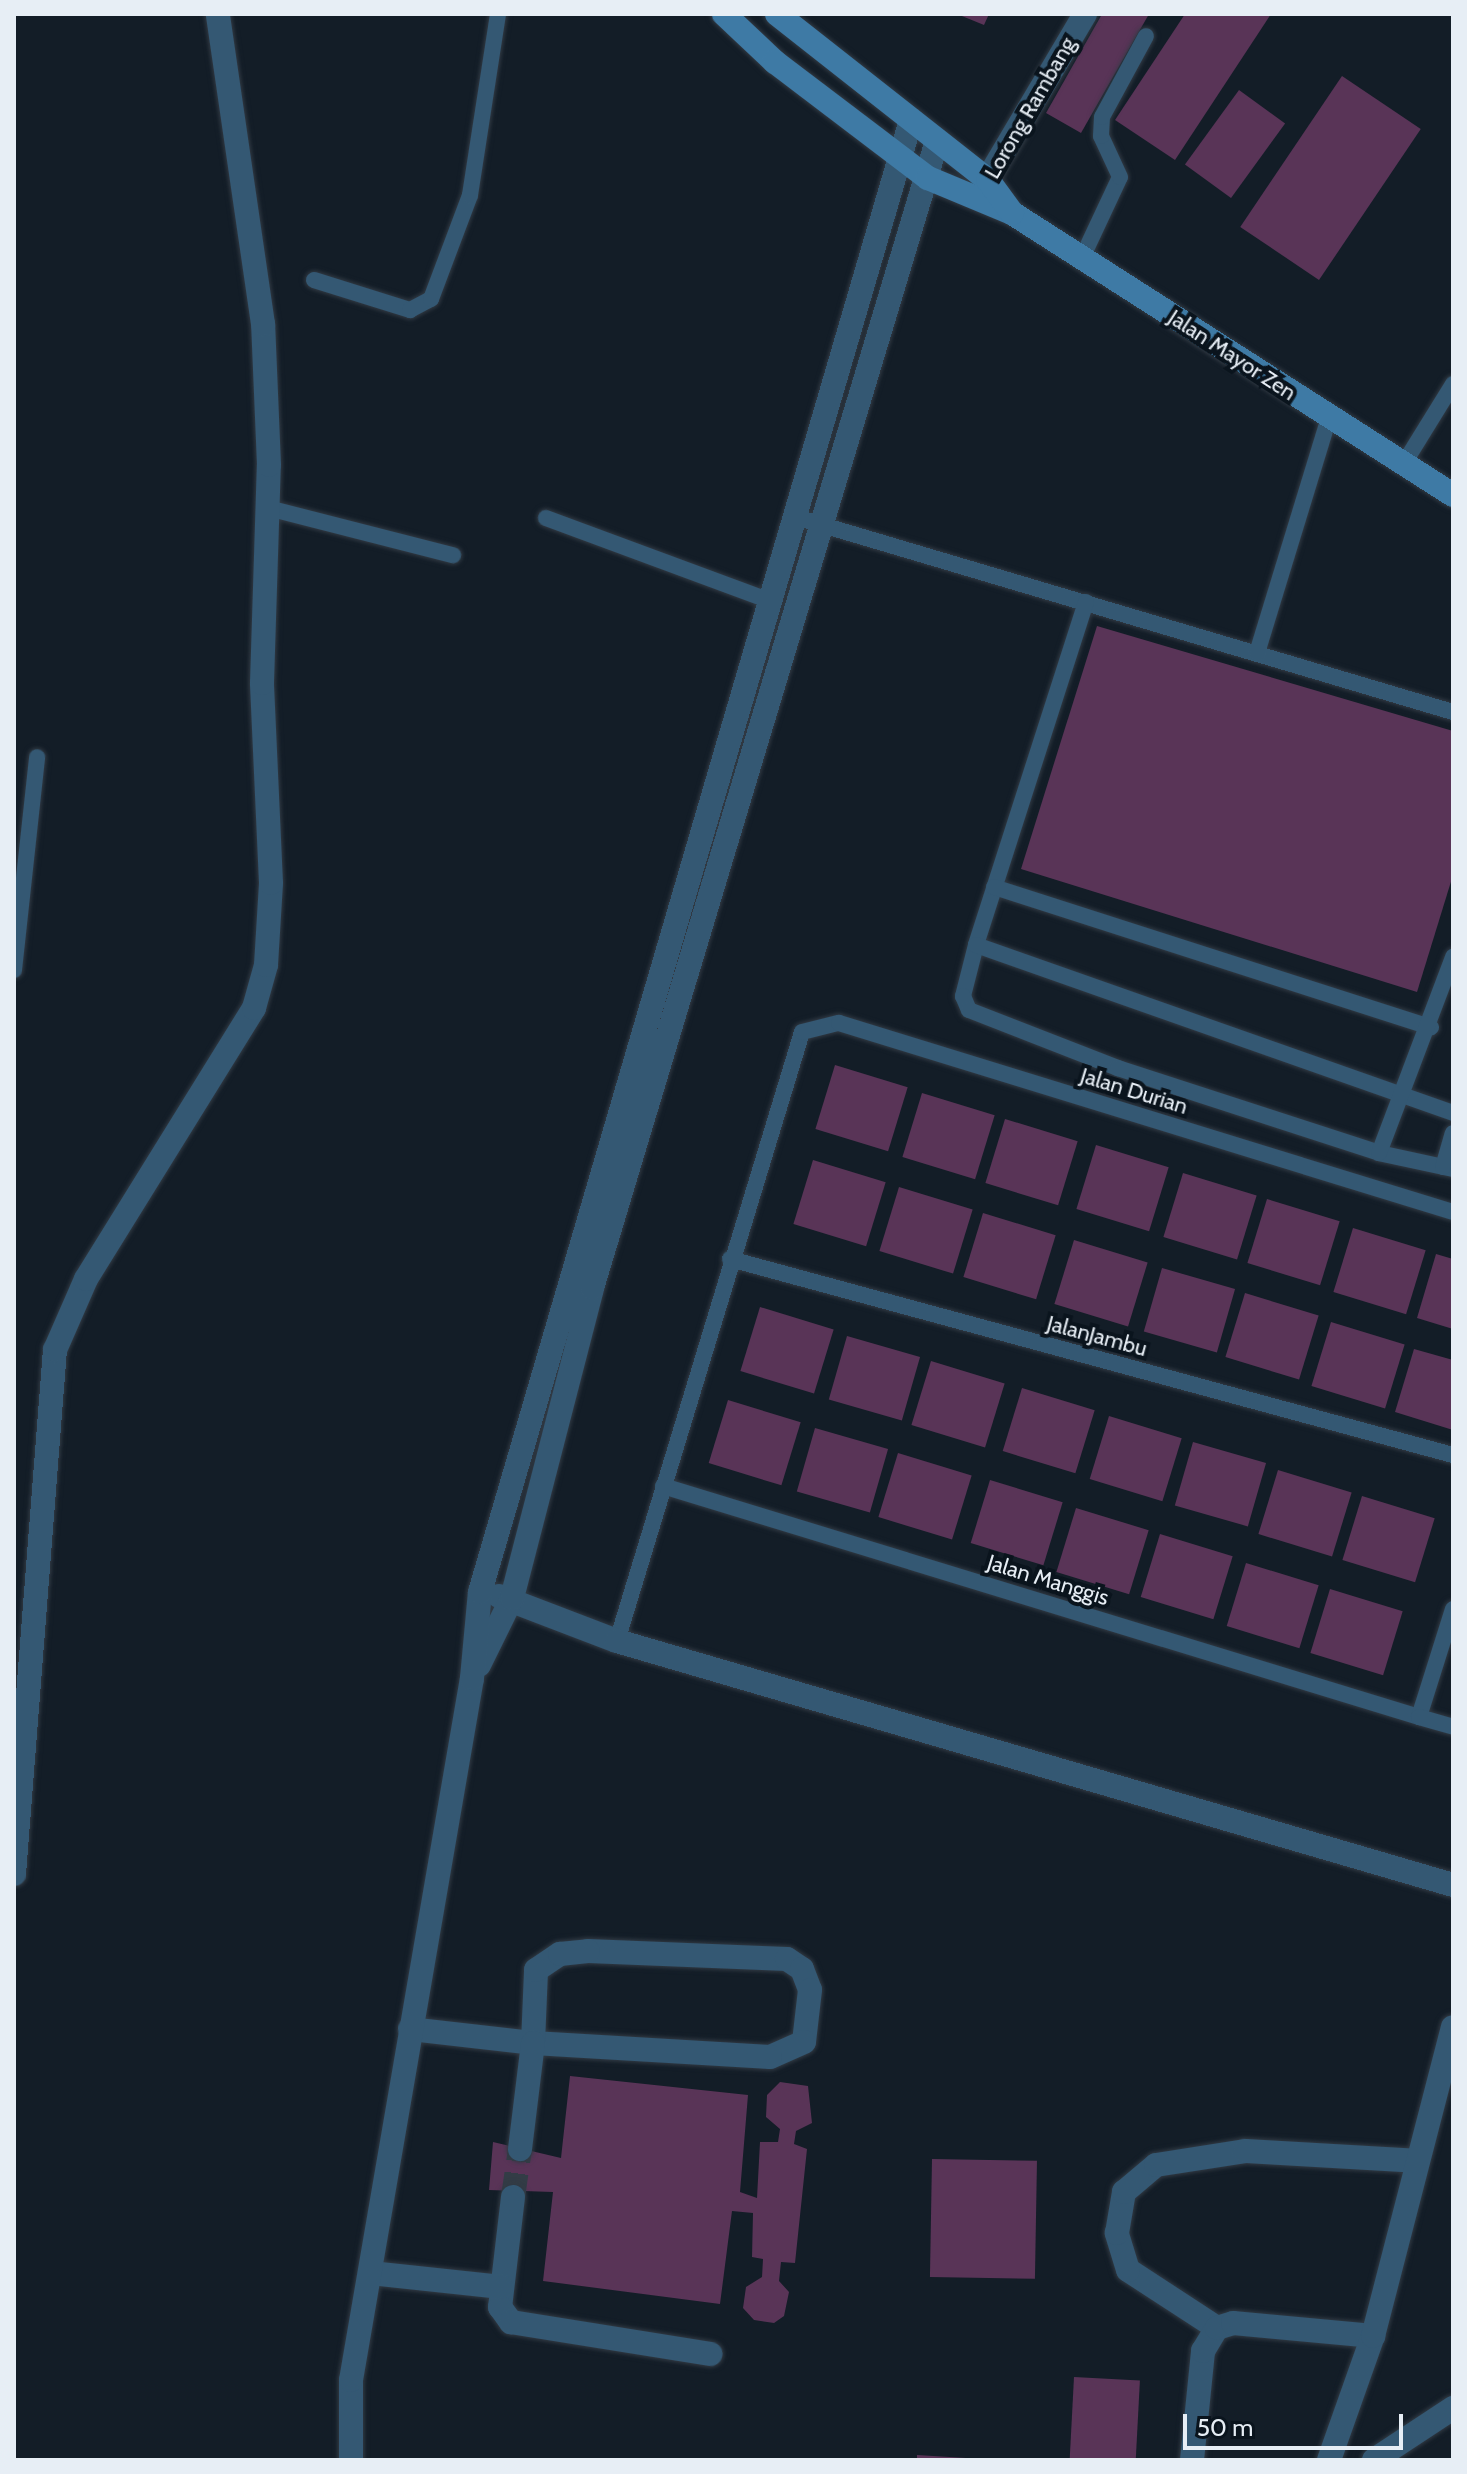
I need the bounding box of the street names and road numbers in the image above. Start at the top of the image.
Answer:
street label: Lorong Rambang [979,33,1081,183]
street label: Jalan Mayor Zen [1163,304,1301,406]
street label: Jalan Durian [1077,1062,1191,1120]
street label: JalanJambu [1044,1310,1150,1362]
street label: Jalan Manggis [984,1549,1112,1611]

